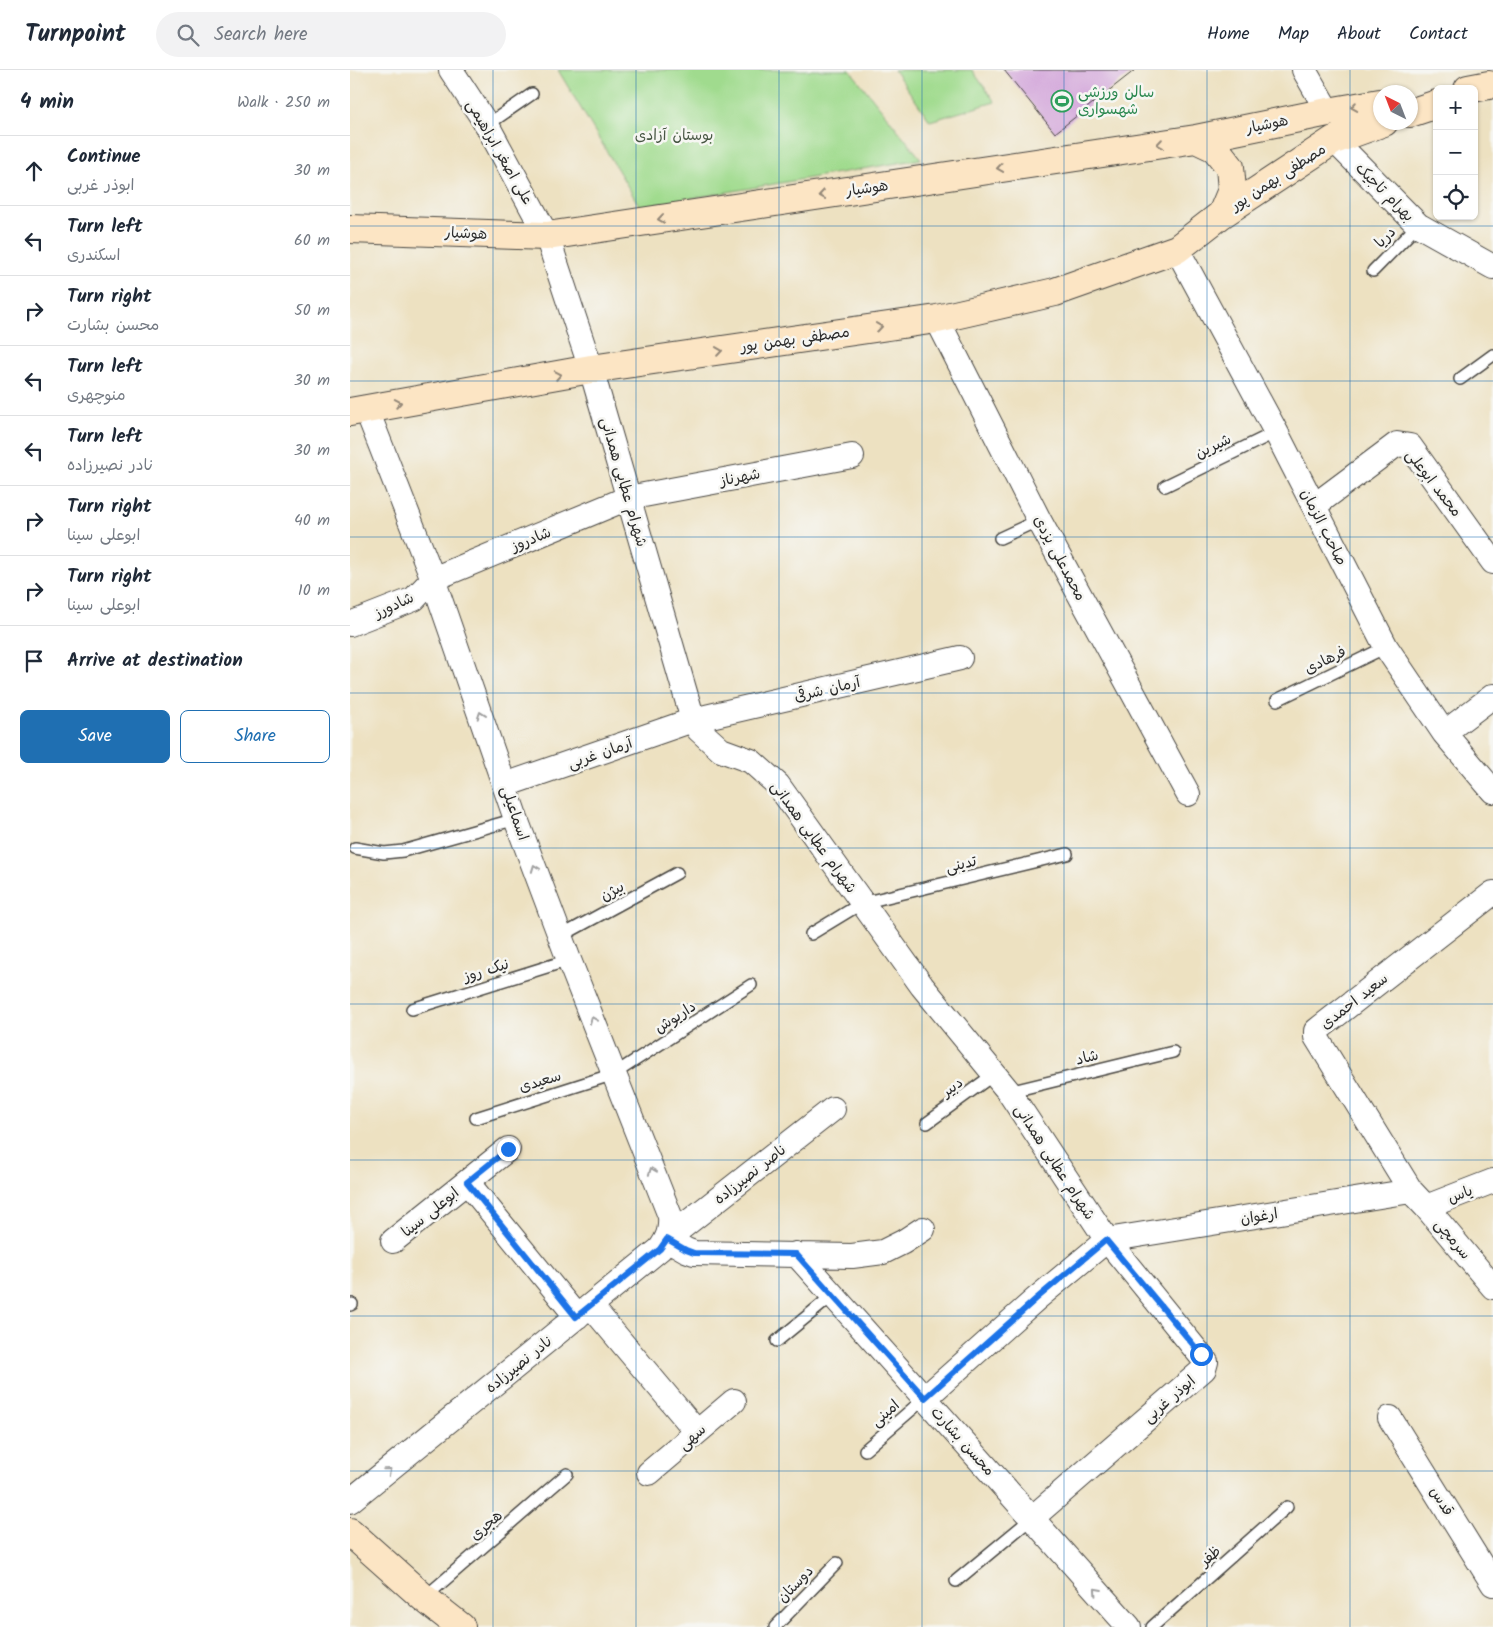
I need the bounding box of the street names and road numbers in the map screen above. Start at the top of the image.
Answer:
street label: علی اصغر ابراهیمی [459,95,539,210]
street label: هوشیار [1243,109,1291,141]
street label: مصطفی بهمن پور [1225,138,1331,218]
street label: بهرام تاجیک [1349,157,1420,228]
street label: هوشیار [843,174,890,204]
street label: هوشیار [443,221,488,247]
street label: دریا [1369,221,1402,254]
street label: مصطفی بهمن پور [738,320,851,360]
street label: شهرام عطایی همدانی [593,415,653,550]
street label: شیرین [1191,428,1236,466]
street label: محمد ابوعلی [1399,445,1467,523]
street label: شهرناز [717,462,762,494]
street label: صاحب الزمان [1293,485,1353,570]
street label: محمدعلی یزدی [1026,511,1092,606]
street label: شادروز [507,521,555,559]
street label: شادورز [370,586,418,626]
street label: فرهادی [1300,640,1351,681]
street label: آرمان شرقی [792,670,864,709]
street label: آرمان غربی [565,731,637,776]
street label: شهرام عطایی همدانی [764,776,862,899]
street label: اسماعیلی [494,783,535,844]
street label: تدینی [943,850,980,880]
street label: بیژن [596,875,629,908]
street label: نیک روز [460,953,512,990]
street label: سعید احمدی [1315,968,1394,1036]
street label: داریوش [650,995,701,1040]
street label: شاد [1073,1044,1101,1072]
street label: سعیدی [516,1064,564,1100]
street label: دبیر [936,1072,969,1105]
street label: شهرام عطایی همدانی [1008,1100,1101,1225]
street label: ناصر نصیرزاده [709,1139,792,1211]
street label: یاس [1444,1179,1476,1211]
street label: ابوعلی سینا [396,1182,465,1244]
street label: ارغوان [1239,1202,1280,1232]
street label: سرمچی [1428,1214,1476,1265]
street label: نادر نصیرزاده [480,1330,559,1400]
street label: ابوذر غربی [1138,1370,1201,1430]
street label: امینی [866,1394,906,1433]
street label: محسن بشارت [924,1401,1000,1482]
street label: سهی [673,1419,712,1457]
street label: قدس [1423,1482,1459,1521]
street label: هجری [465,1505,509,1547]
street label: ظفر [1193,1540,1227,1574]
street label: دوستان [772,1560,820,1609]

